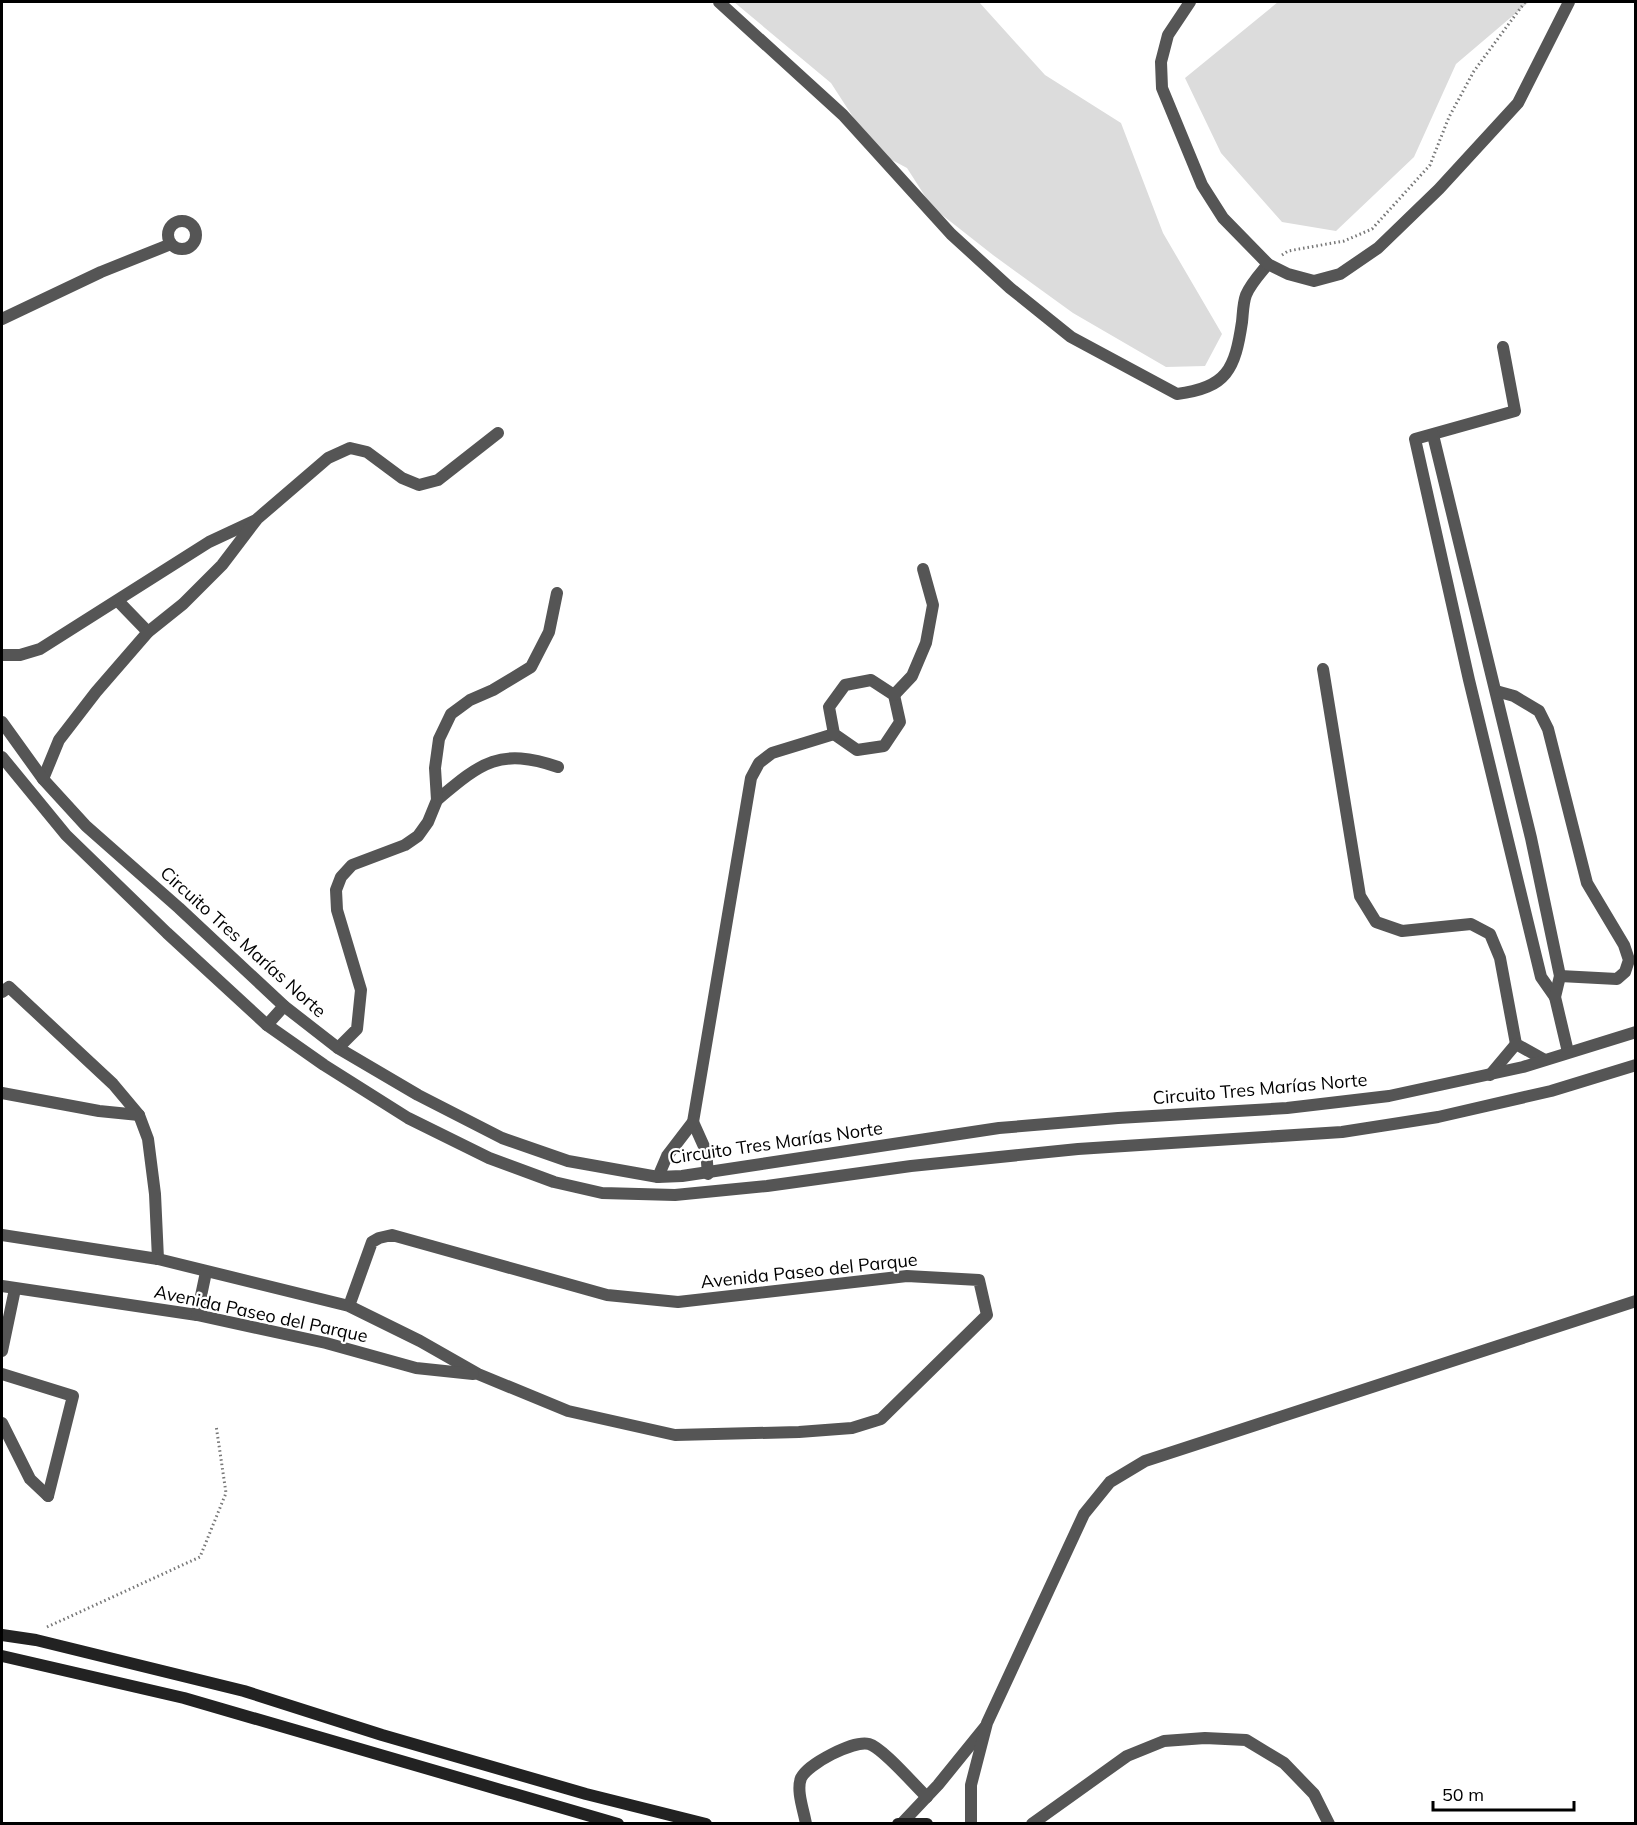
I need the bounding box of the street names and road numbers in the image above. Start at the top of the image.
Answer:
street label: Circuito Tres Marías Norte [156,861,331,1022]
street label: Circuito Tres Marías Norte [1152,1068,1368,1109]
street label: Circuito Tres Marías Norte [668,1116,884,1169]
street label: Avenida Paseo del Parque [699,1248,919,1293]
street label: Avenida Paseo del Parque [152,1280,370,1347]

